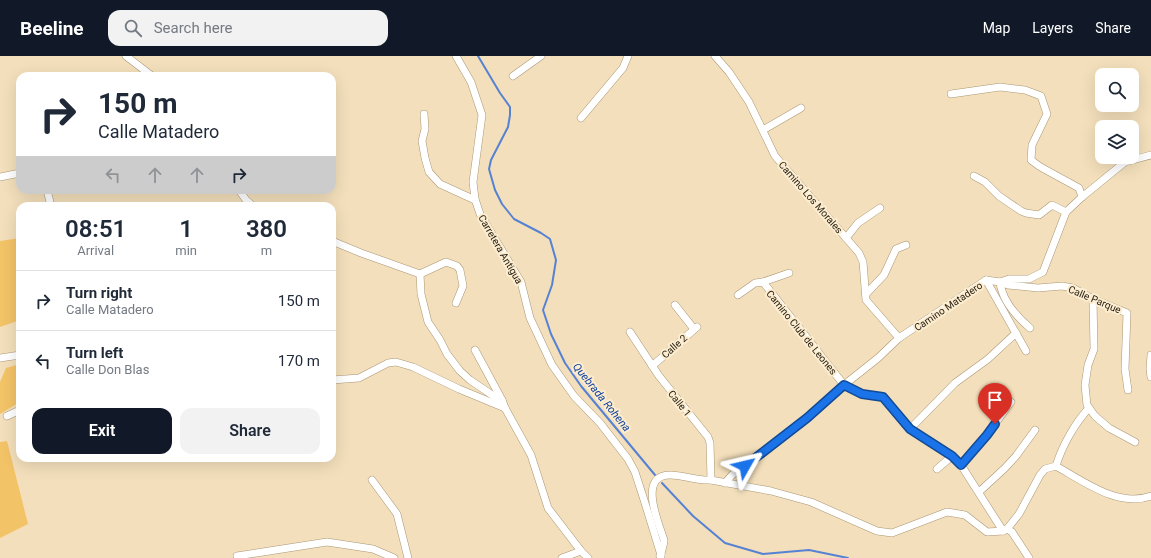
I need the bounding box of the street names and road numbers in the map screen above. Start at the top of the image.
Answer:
street label: Camino Los Morales [776,159,845,235]
street label: Carretera Antigua [476,213,525,286]
street label: Camino Matadero [912,279,985,333]
street label: Calle Parque [1067,283,1123,315]
street label: Camino Club de Leones [764,288,839,377]
street label: Calle 2 [659,332,690,361]
street label: Calle 1 [666,388,693,419]

